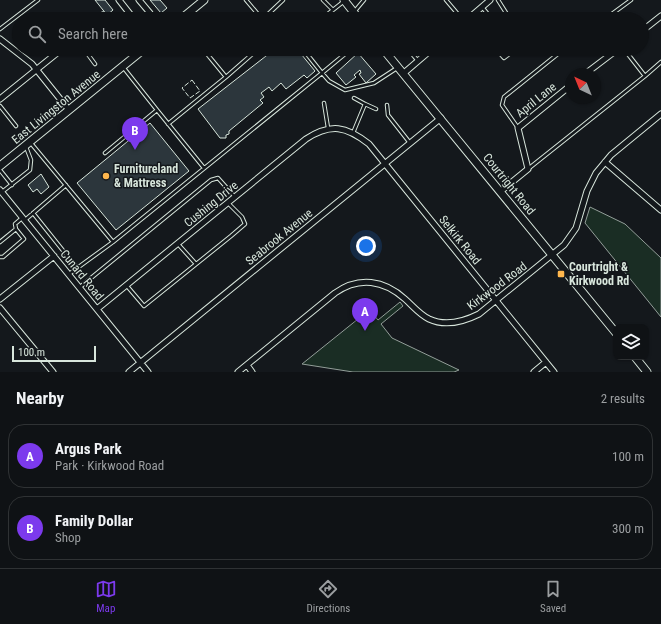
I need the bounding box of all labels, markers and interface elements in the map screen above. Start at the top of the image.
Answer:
search box [12,12,649,56]
icon: search [26,23,48,45]
text: Search here [58,25,128,43]
street label: East Livingston Avenue [9,67,103,147]
north arrow [565,68,601,104]
street label: April Lane [513,79,559,120]
pin: B [122,117,148,150]
street label: Courtright Road [480,151,538,217]
place label: Furnitureland & Mattress [114,162,178,190]
marker: Furnitureland & Mattress [101,171,111,181]
street label: Cushing Drive [181,178,241,230]
street label: Seabrook Avenue [243,206,315,268]
street label: Selkirk Road [436,213,484,267]
your location [356,236,376,256]
street label: Cunard Road [58,247,107,303]
street label: Kirkwood Road [464,259,530,313]
place label: Courtright & Kirkwood Rd [569,260,629,288]
marker: Courtright & Kirkwood Rd [556,269,566,279]
pin: A [352,298,378,331]
map controls [613,324,649,360]
button: layers [613,324,649,360]
scale bar [12,344,96,363]
text: 100 m [18,346,45,359]
text: Nearby [16,388,64,408]
text: 2 results [601,391,645,406]
text: Argus Park [55,440,122,458]
text: A [26,449,34,464]
text: 100 m [612,449,644,464]
text: Park · Kirkwood Road [55,458,164,473]
text: Family Dollar [55,512,133,530]
text: B [26,521,34,536]
text: 300 m [612,521,644,536]
text: Shop [55,530,81,545]
tab: Map [95,578,117,615]
tab: Directions [306,578,350,615]
tab: Saved [540,578,566,615]

